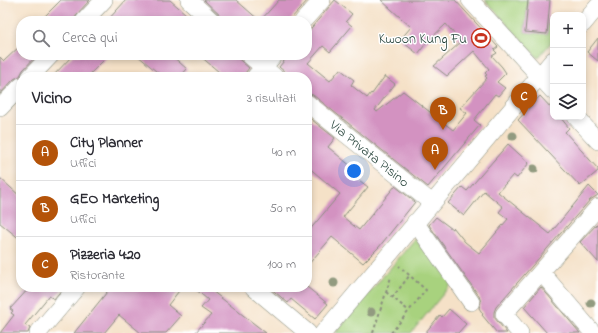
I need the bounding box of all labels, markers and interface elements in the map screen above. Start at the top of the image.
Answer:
map controls [550,12,586,120]
button: + [550,12,586,48]
search box [16,16,312,60]
icon: search [30,27,52,49]
text: Cerca qui [62,27,118,49]
sports icon: Kwoon Kung Fu [470,27,492,49]
place label: Kwoon Kung Fu [379,29,467,51]
button: − [550,48,586,84]
pin: C [511,83,537,116]
button: layers [550,84,586,120]
text: Vicino [32,86,72,111]
text: 3 risultati [247,89,296,108]
pin: B [430,97,456,130]
street label: Via Privata Pisino [324,115,413,193]
text: City Planner [70,132,143,154]
pin: A [422,137,448,170]
text: A [41,143,49,162]
text: 40 m [272,143,296,162]
text: Uffici [70,154,96,173]
your location [344,161,364,181]
text: GEO Marketing [70,188,159,210]
text: B [41,199,49,218]
text: 50 m [270,199,296,218]
text: Uffici [70,210,96,229]
text: Pizzeria 4:20 [70,244,140,266]
text: C [41,255,49,274]
text: 100 m [267,255,296,274]
text: Ristorante [70,266,125,285]

